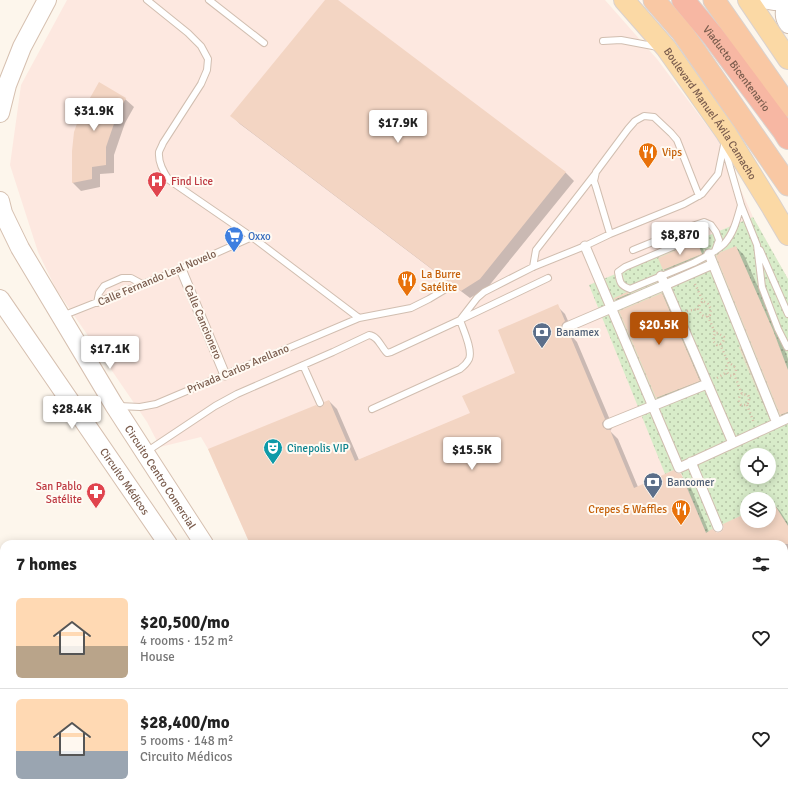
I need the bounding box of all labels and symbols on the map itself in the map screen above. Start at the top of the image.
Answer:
street label: Viaducto Bicentenario [700,23,773,114]
street label: Boulevard Manuel Ávila Camacho [661,45,760,182]
pin: $31.9K [61,98,127,132]
pin: $17.9K [365,110,431,144]
restaurant icon: Vips [637,141,659,169]
place label: Vips [662,146,682,159]
hospital icon: Find Lice [146,170,168,198]
place label: Find Lice [171,175,213,188]
pin: $8,870 [647,222,713,256]
supermarket icon: Oxxo [223,225,245,253]
place label: Oxxo [248,230,271,243]
street label: Calle Fernando Leal Novelo [96,247,218,309]
place label: La Burre Satélite [421,268,461,294]
restaurant icon: La Burre Satélite [396,269,418,297]
street label: Calle Cancionero [181,283,225,361]
pin: $20.5K [626,312,692,346]
bank icon: Banamex [531,321,553,349]
place label: Banamex [556,326,599,339]
pin: $17.1K [77,336,143,370]
street label: Privada Carlos Arellano [185,342,291,396]
pin: $28.4K [39,396,105,430]
street label: Circuito Centro Comercial [122,423,199,531]
theatre icon: Cinepolis VIP [262,437,284,465]
pin: $15.5K [439,437,505,471]
place label: Cinepolis VIP [287,442,349,455]
street label: Circuito Médicos [97,445,153,517]
bank icon: Bancomer [642,471,664,499]
place label: Bancomer [667,476,714,489]
place label: San Pablo Satélite [36,480,82,506]
pharmacy icon: San Pablo Satélite [85,481,107,509]
restaurant icon: Crepes & Waffles [670,498,692,526]
place label: Crepes & Waffles [588,503,667,516]

